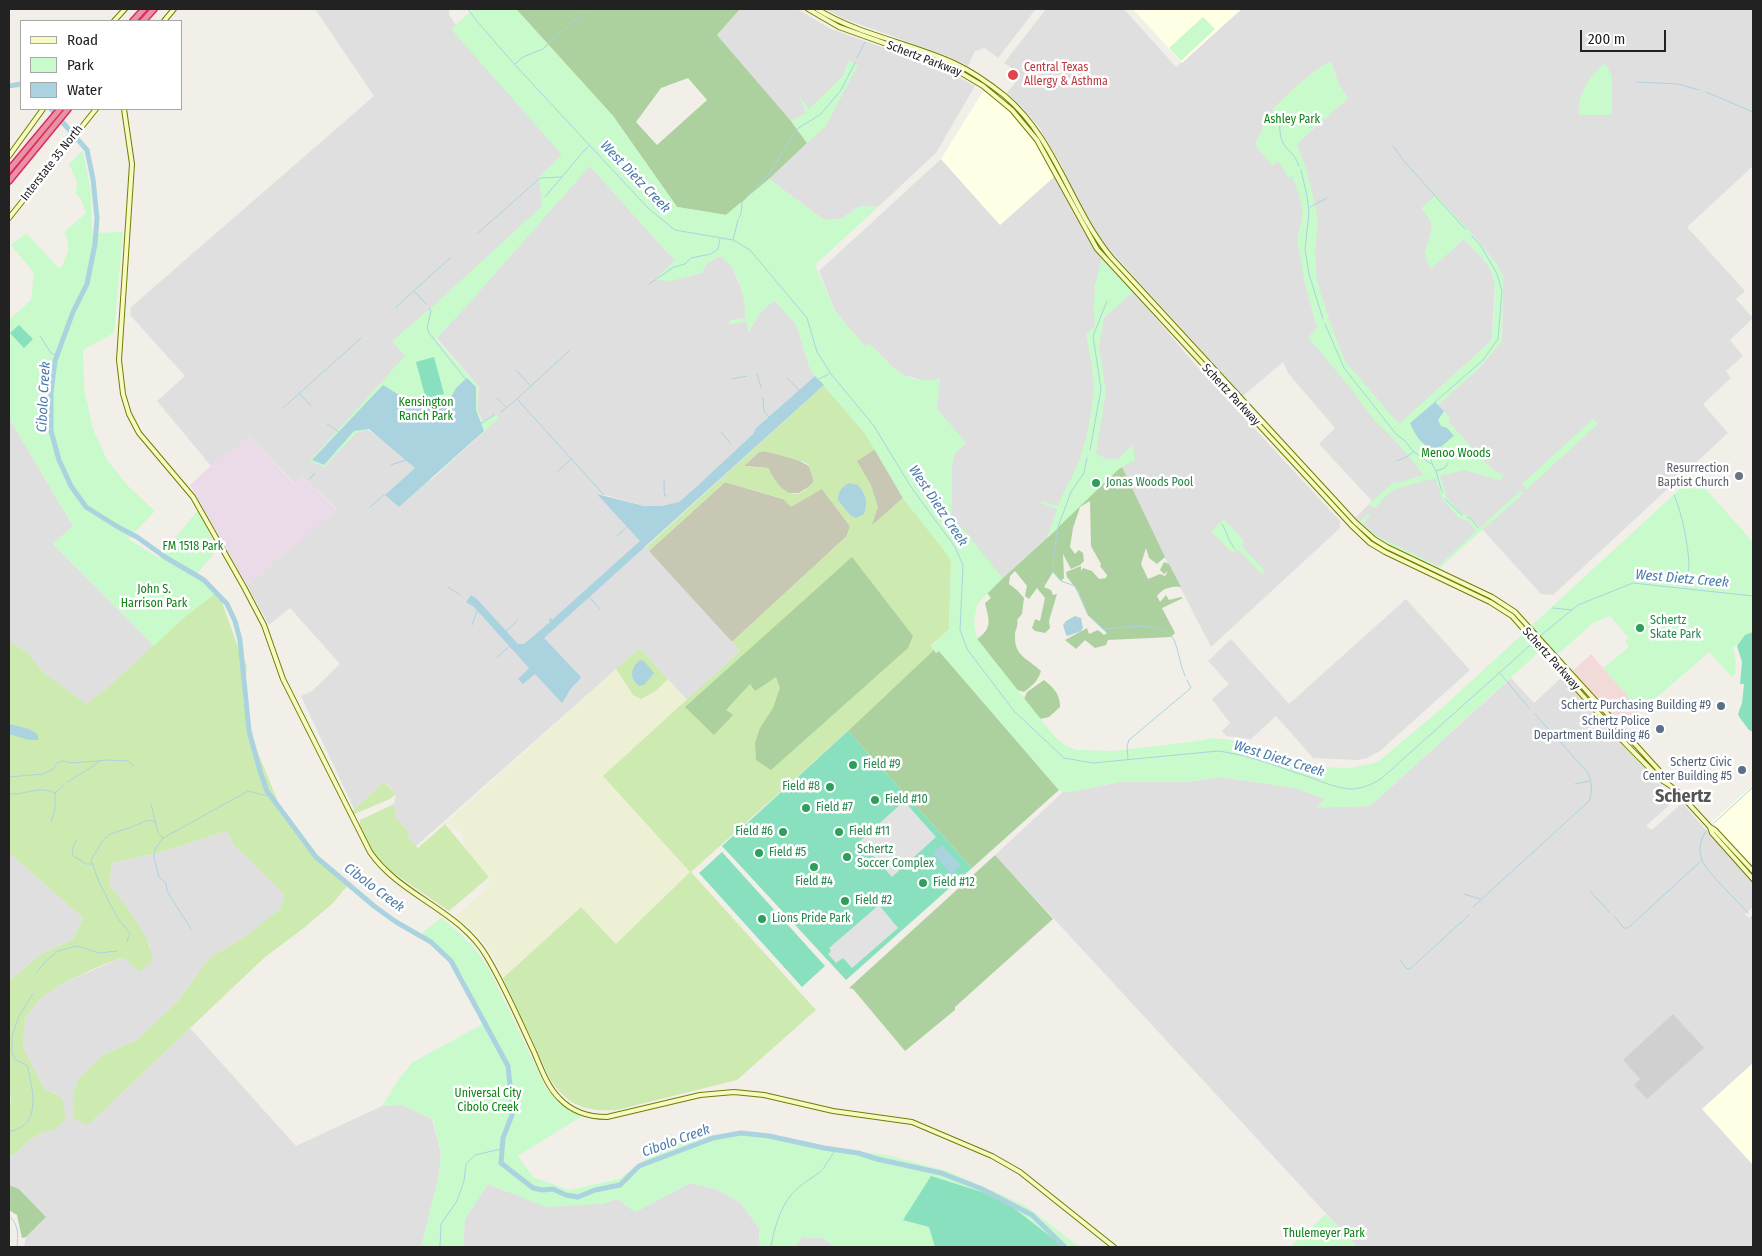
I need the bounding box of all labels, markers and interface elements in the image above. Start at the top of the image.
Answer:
legend [20,20,182,110]
scale bar [1582,20,1668,52]
text: 200 m [1588,30,1625,48]
text: Road [67,31,98,49]
street label: Schertz Parkway [885,38,963,80]
text: Park [67,56,94,74]
place label: Central Texas Allergy & Asthma [1024,61,1108,89]
marker: Central Texas Allergy & Asthma [1006,68,1020,82]
text: Water [67,81,102,99]
park label: Ashley Park [1264,113,1320,127]
street label: Interstate 35 North [18,122,86,204]
water label: West Dietz Creek [596,137,674,217]
water label: Cibolo Creek [34,361,54,433]
street label: Schertz Parkway [1199,361,1263,429]
park label: Kensington Ranch Park [399,396,453,424]
park label: Menoo Woods [1421,447,1491,461]
water label: West Dietz Creek [905,462,971,550]
place label: Resurrection Baptist Church [1657,462,1729,490]
marker: Resurrection Baptist Church [1733,470,1745,482]
place label: Jonas Woods Pool [1106,476,1193,490]
marker: Jonas Woods Pool [1090,477,1102,489]
park label: FM 1518 Park [163,540,223,554]
water label: West Dietz Creek [1635,567,1729,591]
park label: John S. Harrison Park [121,583,187,611]
place label: Schertz Skate Park [1650,614,1701,642]
marker: Schertz Skate Park [1634,622,1646,634]
street label: Schertz Parkway [1519,625,1583,693]
place label: Schertz Purchasing Building #9 [1561,699,1711,713]
marker: Schertz Purchasing Building #9 [1715,700,1727,712]
place label: Schertz Police Department Building #6 [1534,715,1650,743]
marker: Schertz Police Department Building #6 [1654,723,1666,735]
water label: West Dietz Creek [1232,737,1326,781]
place label: Schertz Civic Center Building #5 [1643,756,1732,784]
place label: Field #9 [863,758,901,772]
marker: Field #9 [847,759,859,771]
marker: Schertz Civic Center Building #5 [1736,764,1748,776]
place label: Field #8 [782,780,820,794]
marker: Field #8 [824,781,836,793]
district label: Schertz [1655,786,1711,808]
place label: Field #10 [885,793,928,807]
marker: Field #10 [869,794,881,806]
place label: Field #7 [816,801,853,815]
marker: Field #7 [800,802,812,814]
place label: Field #6 [735,825,773,839]
place label: Field #11 [849,825,890,839]
marker: Field #6 [777,826,789,838]
marker: Field #11 [833,826,845,838]
place label: Schertz Soccer Complex [857,843,934,871]
place label: Field #5 [769,846,806,860]
marker: Field #5 [753,847,765,859]
marker: Schertz Soccer Complex [841,851,853,863]
water label: Cibolo Creek [341,860,407,916]
marker: Field #4 [808,861,820,873]
place label: Field #4 [795,875,833,889]
place label: Field #12 [933,876,975,890]
marker: Field #12 [917,877,929,889]
place label: Field #2 [855,894,892,908]
marker: Field #2 [839,895,851,907]
place label: Lions Pride Park [772,912,851,926]
marker: Lions Pride Park [756,913,768,925]
park label: Universal City Cibolo Creek [455,1087,521,1115]
water label: Cibolo Creek [640,1121,712,1161]
park label: Thulemeyer Park [1283,1227,1365,1241]

